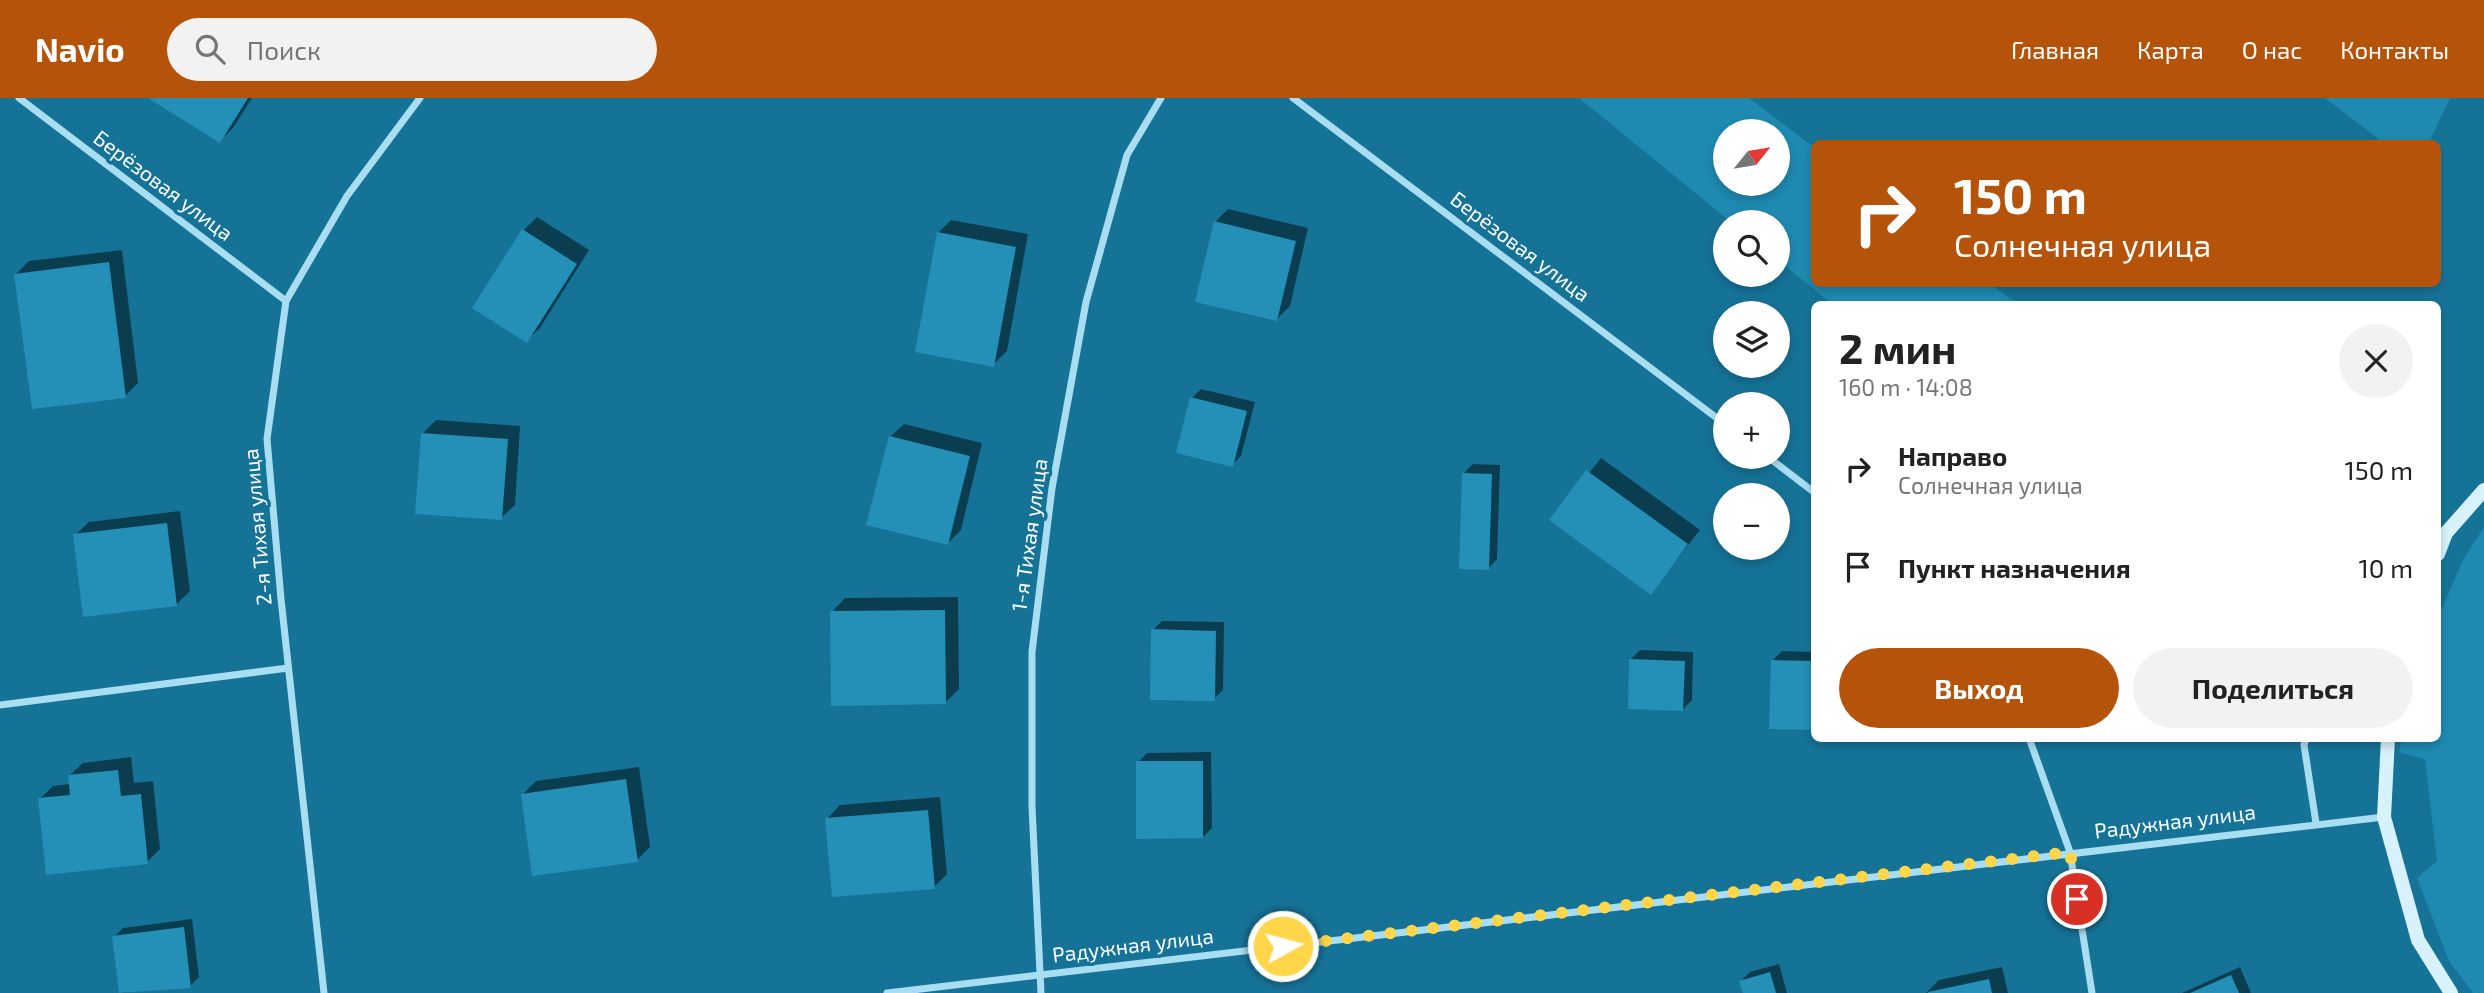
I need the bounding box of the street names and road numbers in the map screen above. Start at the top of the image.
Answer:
street label: Берёзовая улица [89,124,238,246]
street label: Берёзовая улица [1446,185,1595,307]
street label: 2-я Тихая улица [237,447,277,607]
street label: 1-я Тихая улица [1005,457,1053,613]
street label: Радужная улица [2093,798,2257,844]
street label: Радужная улица [1051,922,1215,968]

